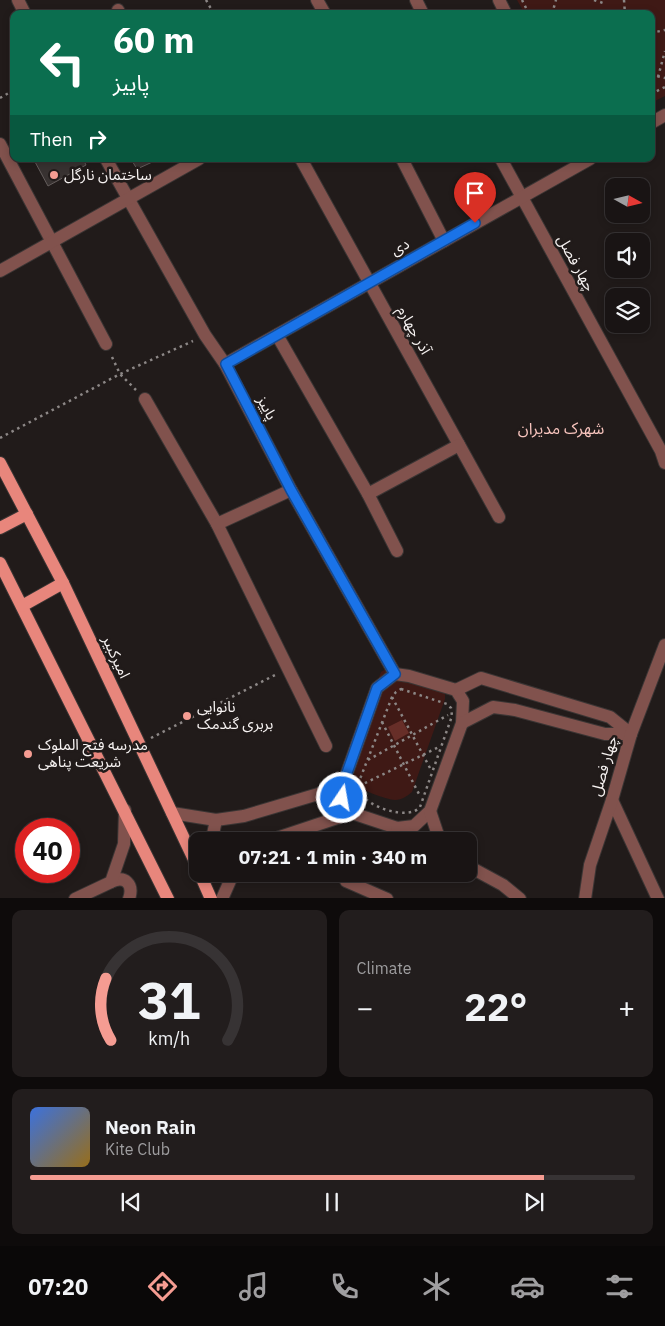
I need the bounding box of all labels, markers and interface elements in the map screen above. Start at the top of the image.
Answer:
text: 60 m [113,17,195,63]
icon: left [30,30,95,95]
text: پاییز [113,68,149,97]
icon: right [83,125,111,153]
text: Then [30,127,73,151]
place label: ساختمان نارگل [64,165,152,184]
marker: ساختمان نارگل [48,169,60,181]
pin [454,172,496,223]
north arrow [605,178,650,222]
map controls [605,178,650,333]
icon: arrive [461,179,489,207]
street label: چهار فصل [552,231,600,295]
button: sound [605,233,650,278]
street label: دی [387,234,412,259]
button: layers [605,288,650,333]
street label: آذر چهارم [392,302,436,359]
street label: پاییز [252,391,282,424]
district label: شهرک مدیران [518,418,604,438]
street label: امیرکبیر [98,631,135,681]
place label: نانوایی بربری گندمک [197,697,273,733]
marker: نانوایی بربری گندمک [181,710,193,722]
street label: چهار فصل [586,733,622,798]
place label: مدرسه فتح الملوک شریعت پناهی [38,735,148,772]
marker: مدرسه فتح الملوک شریعت پناهی [22,748,34,760]
position arrow [315,771,367,823]
speed limit sign: 40 [15,818,80,883]
text: 07:21 · 1 min · 340 m [239,845,427,869]
text: Climate [357,958,412,978]
text: 31 [138,966,200,1033]
text: 22° [464,982,527,1031]
text: − [357,989,373,1026]
text: + [618,989,635,1026]
text: km/h [148,1027,190,1050]
text: Neon Rain [105,1115,196,1139]
text: Kite Club [105,1139,170,1159]
icon: previous [117,1188,145,1216]
icon: pause [318,1188,346,1216]
icon: next [520,1188,548,1216]
icon: directions [145,1269,180,1304]
icon: music [236,1269,271,1304]
icon: phone [327,1269,362,1304]
icon: climate [419,1269,454,1304]
icon: car [510,1269,545,1304]
icon: filters [602,1269,637,1304]
text: 07:20 [28,1272,88,1301]

